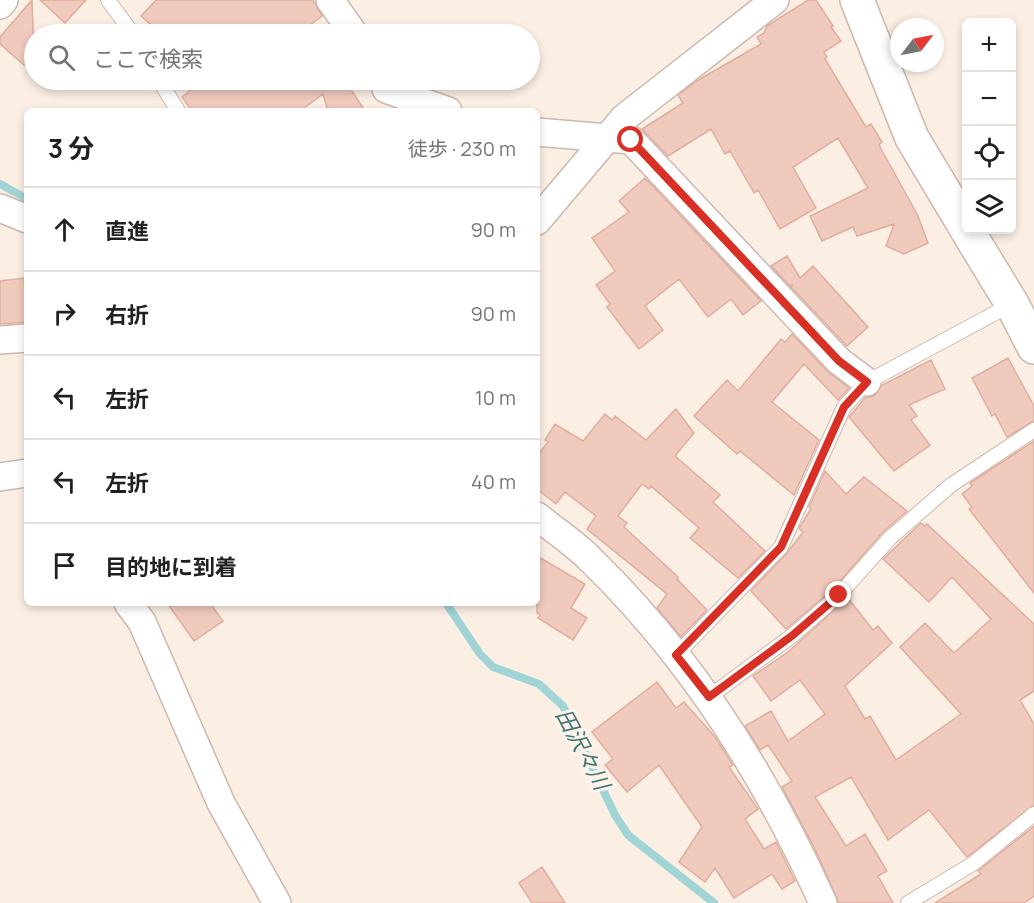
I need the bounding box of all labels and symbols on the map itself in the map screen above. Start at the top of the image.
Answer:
north arrow [890,18,944,72]
route start [617,126,643,152]
route end [825,581,851,607]
water label: 田沢々川 [549,703,618,797]

